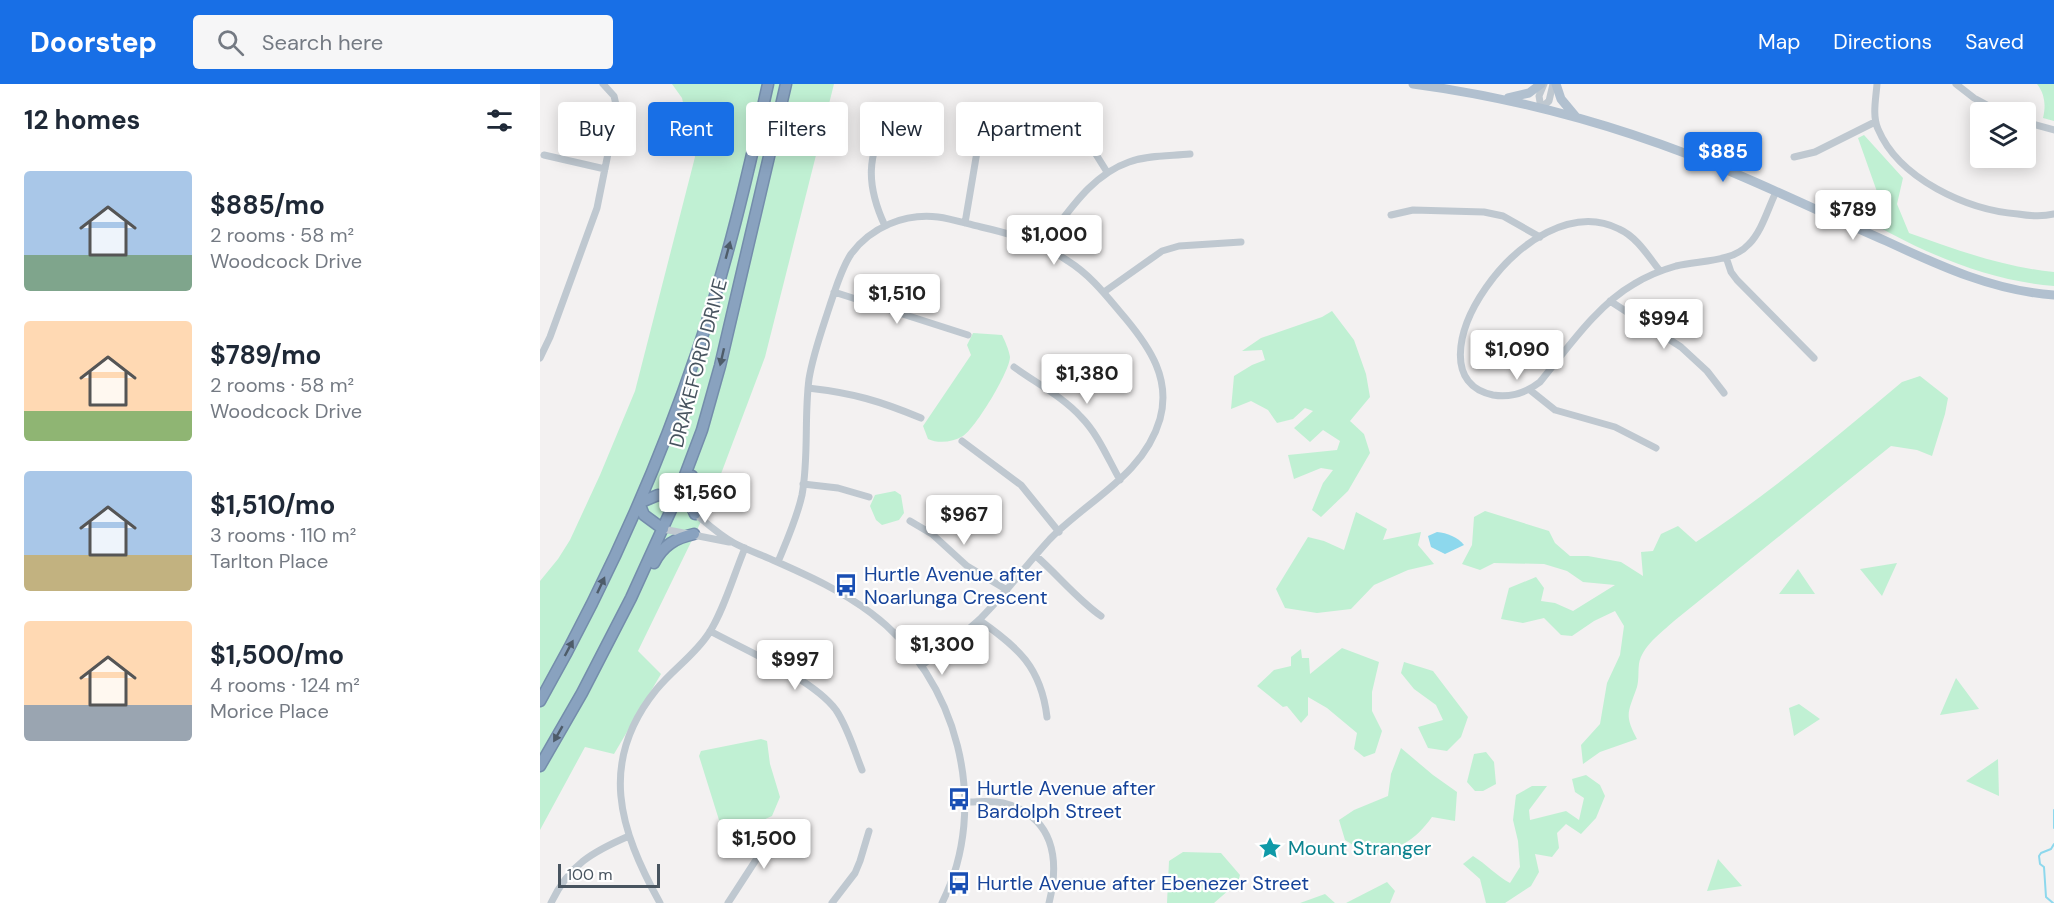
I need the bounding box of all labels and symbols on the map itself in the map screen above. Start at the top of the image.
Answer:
pin: $885 [1687,132,1759,183]
pin: $789 [1817,190,1889,241]
pin: $1,000 [1005,215,1103,266]
one-way arrow [724,240,733,258]
pin: $1,510 [848,274,946,325]
street label: DRAKEFORD DRIVE [663,276,733,450]
pin: $994 [1628,299,1700,350]
pin: $1,090 [1468,330,1566,381]
one-way arrow [717,347,726,366]
pin: $1,380 [1038,354,1136,405]
pin: $1,560 [656,473,754,524]
pin: $967 [928,495,1000,546]
place label: Hurtle Avenue after Noarlunga Crescent [864,561,1048,610]
bus stop icon: Hurtle Avenue after Noarlunga Crescent [833,572,859,598]
one-way arrow [597,577,606,594]
pin: $1,300 [893,625,991,676]
one-way arrow [564,639,574,656]
pin: $997 [759,640,831,691]
one-way arrow [553,726,564,742]
place label: Hurtle Avenue after Bardolph Street [977,775,1156,824]
bus stop icon: Hurtle Avenue after Bardolph Street [946,786,972,812]
pin: $1,500 [715,819,813,870]
place icon: Mount Stranger [1257,835,1283,861]
place label: Mount Stranger [1288,835,1432,861]
scale bar [558,861,660,888]
bus stop icon: Hurtle Avenue after Ebenezer Street [946,870,972,896]
place label: Hurtle Avenue after Ebenezer Street [977,870,1309,896]

